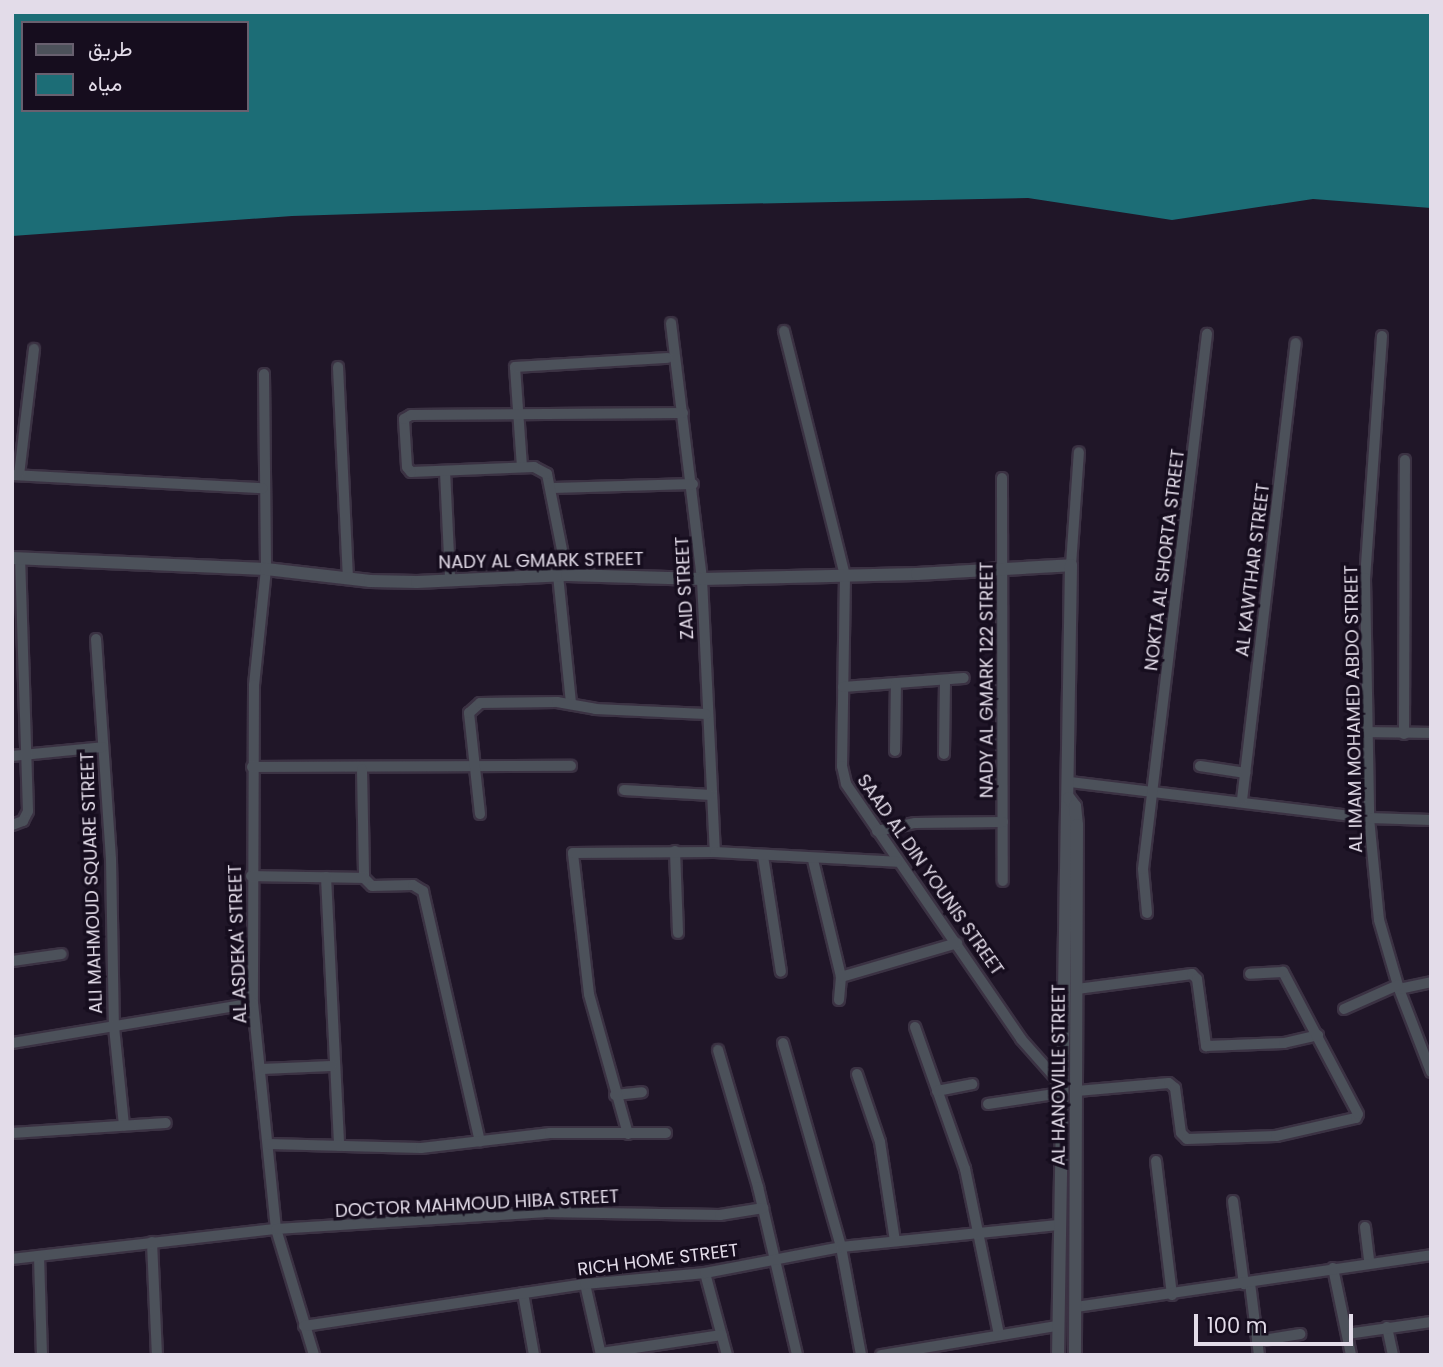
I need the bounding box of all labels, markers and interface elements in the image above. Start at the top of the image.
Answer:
legend [21,21,248,112]
text: طريق [88,34,133,63]
text: مياه [88,69,122,98]
street label: NOKTA AL SHORTA STREET [1141,448,1189,672]
street label: AL KAWTHAR STREET [1232,482,1274,658]
street label: ZAID STREET [672,536,698,640]
street label: NADY AL GMARK STREET [438,548,644,574]
street label: NADY AL GMARK 122 STREET [976,562,998,798]
street label: AL IMAM MOHAMED ABDO STREET [1341,565,1367,853]
street label: ALI MAHMOUD SQUARE STREET [77,752,107,1014]
street label: SAAD AL DIN YOUNIS STREET [852,770,1008,980]
street label: AL ASDEKA' STREET [224,864,252,1024]
street label: AL HANOVILLE STREET [1048,984,1070,1166]
street label: DOCTOR MAHMOUD HIBA STREET [335,1186,619,1222]
street label: RICH HOME STREET [576,1239,740,1281]
scale bar [1198,1300,1357,1344]
text: 100 m [1207,1311,1267,1340]

